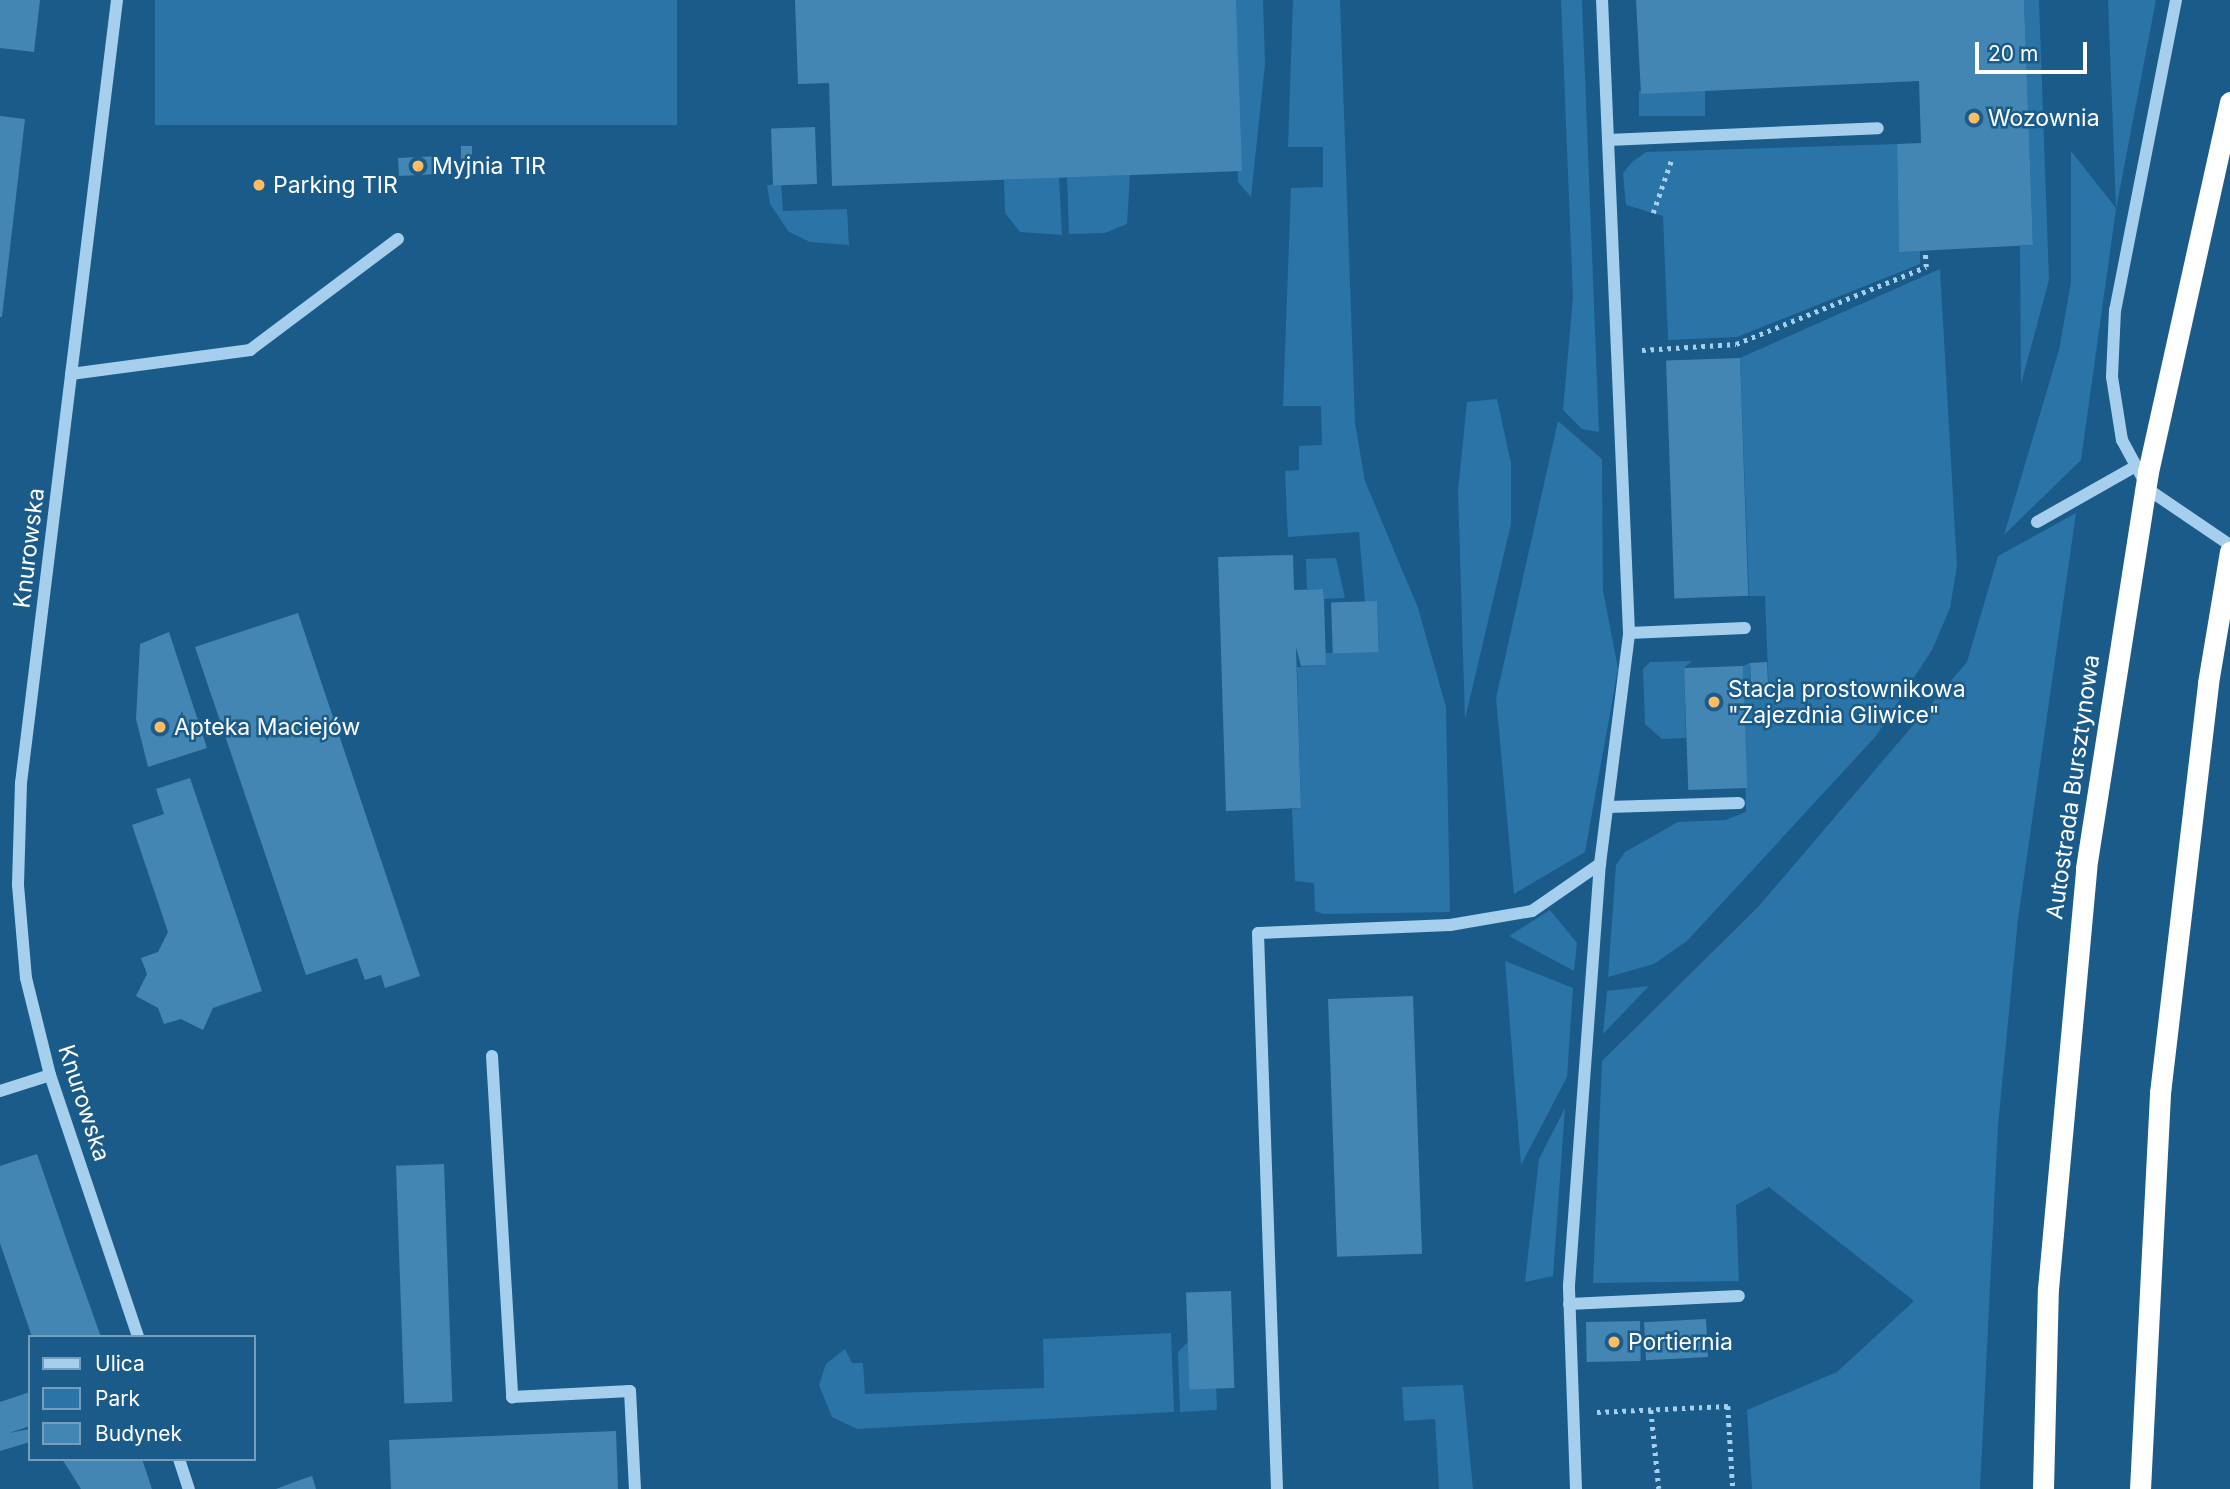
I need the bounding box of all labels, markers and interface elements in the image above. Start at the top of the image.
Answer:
scale bar [1978,28,2090,72]
text: 20 m [1988,41,2038,66]
place label: Wozownia [1988,104,2100,132]
marker: Wozownia [1966,110,1982,126]
place label: Myjnia TIR [432,152,546,180]
marker: Myjnia TIR [410,158,426,174]
place label: Parking TIR [273,171,398,199]
marker: Parking TIR [251,177,267,193]
street label: Knurowska [8,486,50,610]
street label: Autostrada Bursztynowa [2041,653,2105,921]
place label: Stacja prostownikowa "Zajezdnia Gliwice" [1728,675,1966,729]
marker: Stacja prostownikowa "Zajezdnia Gliwice" [1706,694,1722,710]
place label: Apteka Maciejów [174,713,360,741]
marker: Apteka Maciejów [152,719,168,735]
street label: Knurowska [52,1041,116,1165]
place label: Portiernia [1628,1328,1733,1356]
marker: Portiernia [1606,1334,1622,1350]
legend [28,1335,256,1461]
text: Ulica [95,1351,145,1376]
text: Park [95,1386,140,1411]
text: Budynek [95,1421,182,1446]

